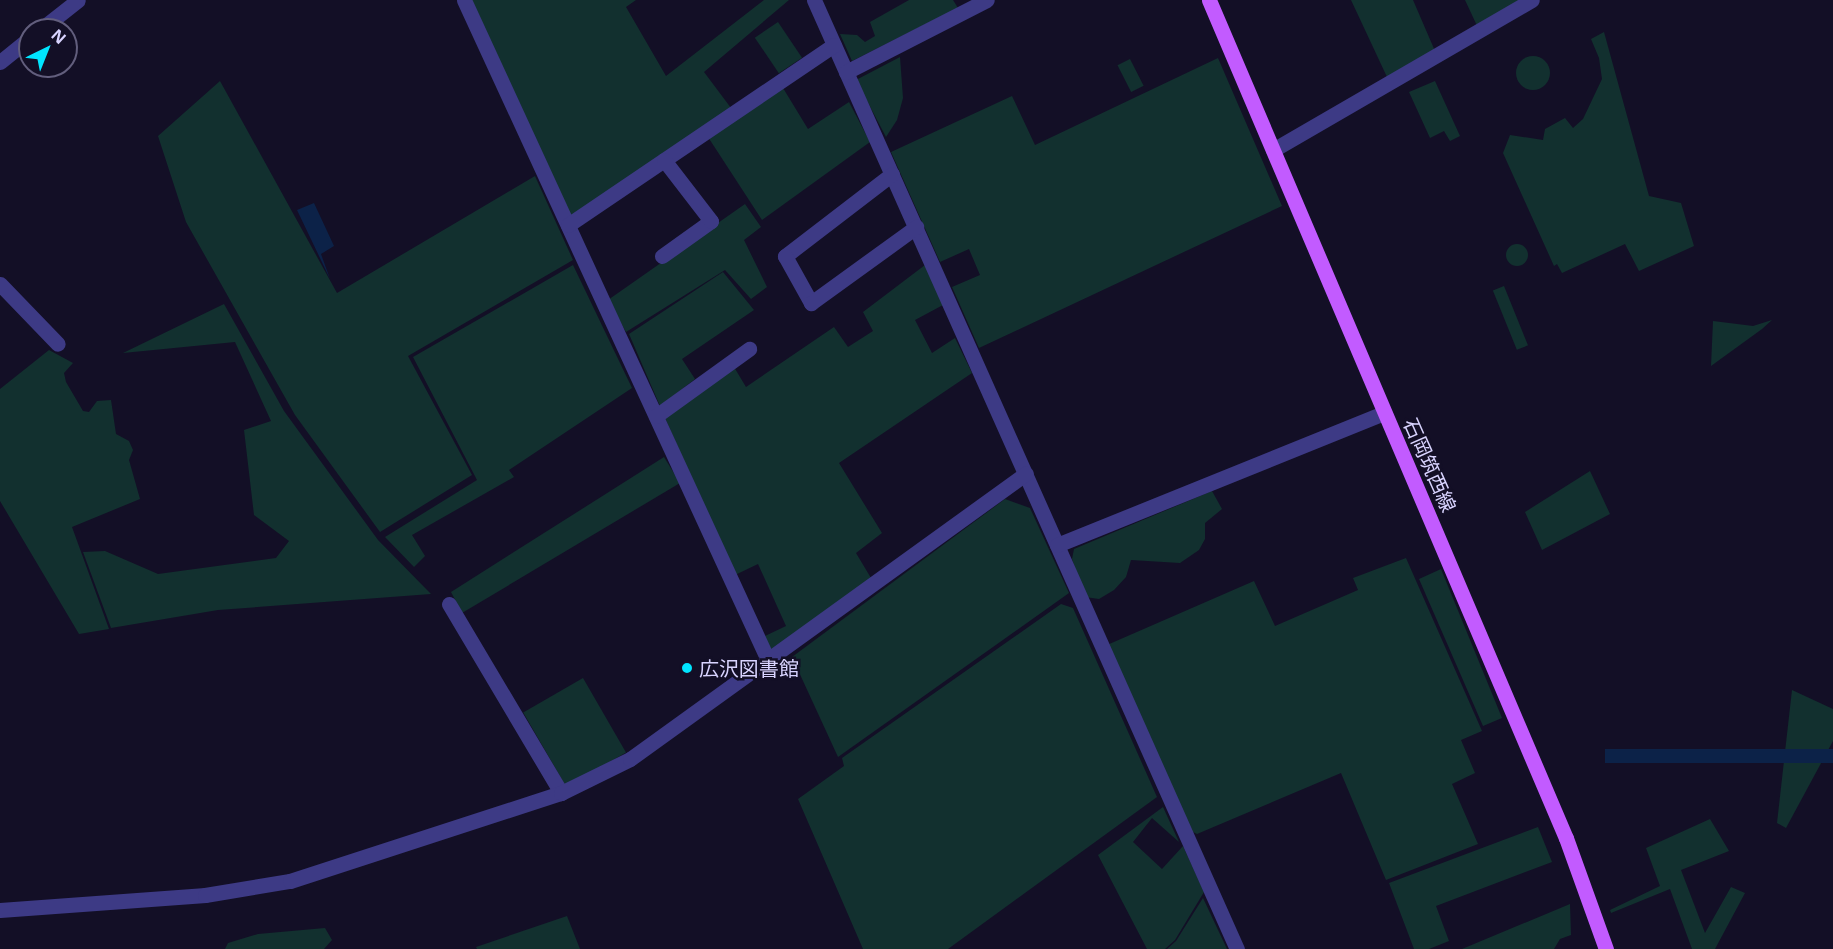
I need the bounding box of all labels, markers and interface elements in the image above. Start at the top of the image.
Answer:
north arrow [18,18,78,78]
text: N [47,24,71,49]
street label: 石岡筑西線 [1399,414,1461,516]
place label: 広沢図書館 [699,656,799,680]
marker: 広沢図書館 [680,661,694,675]

